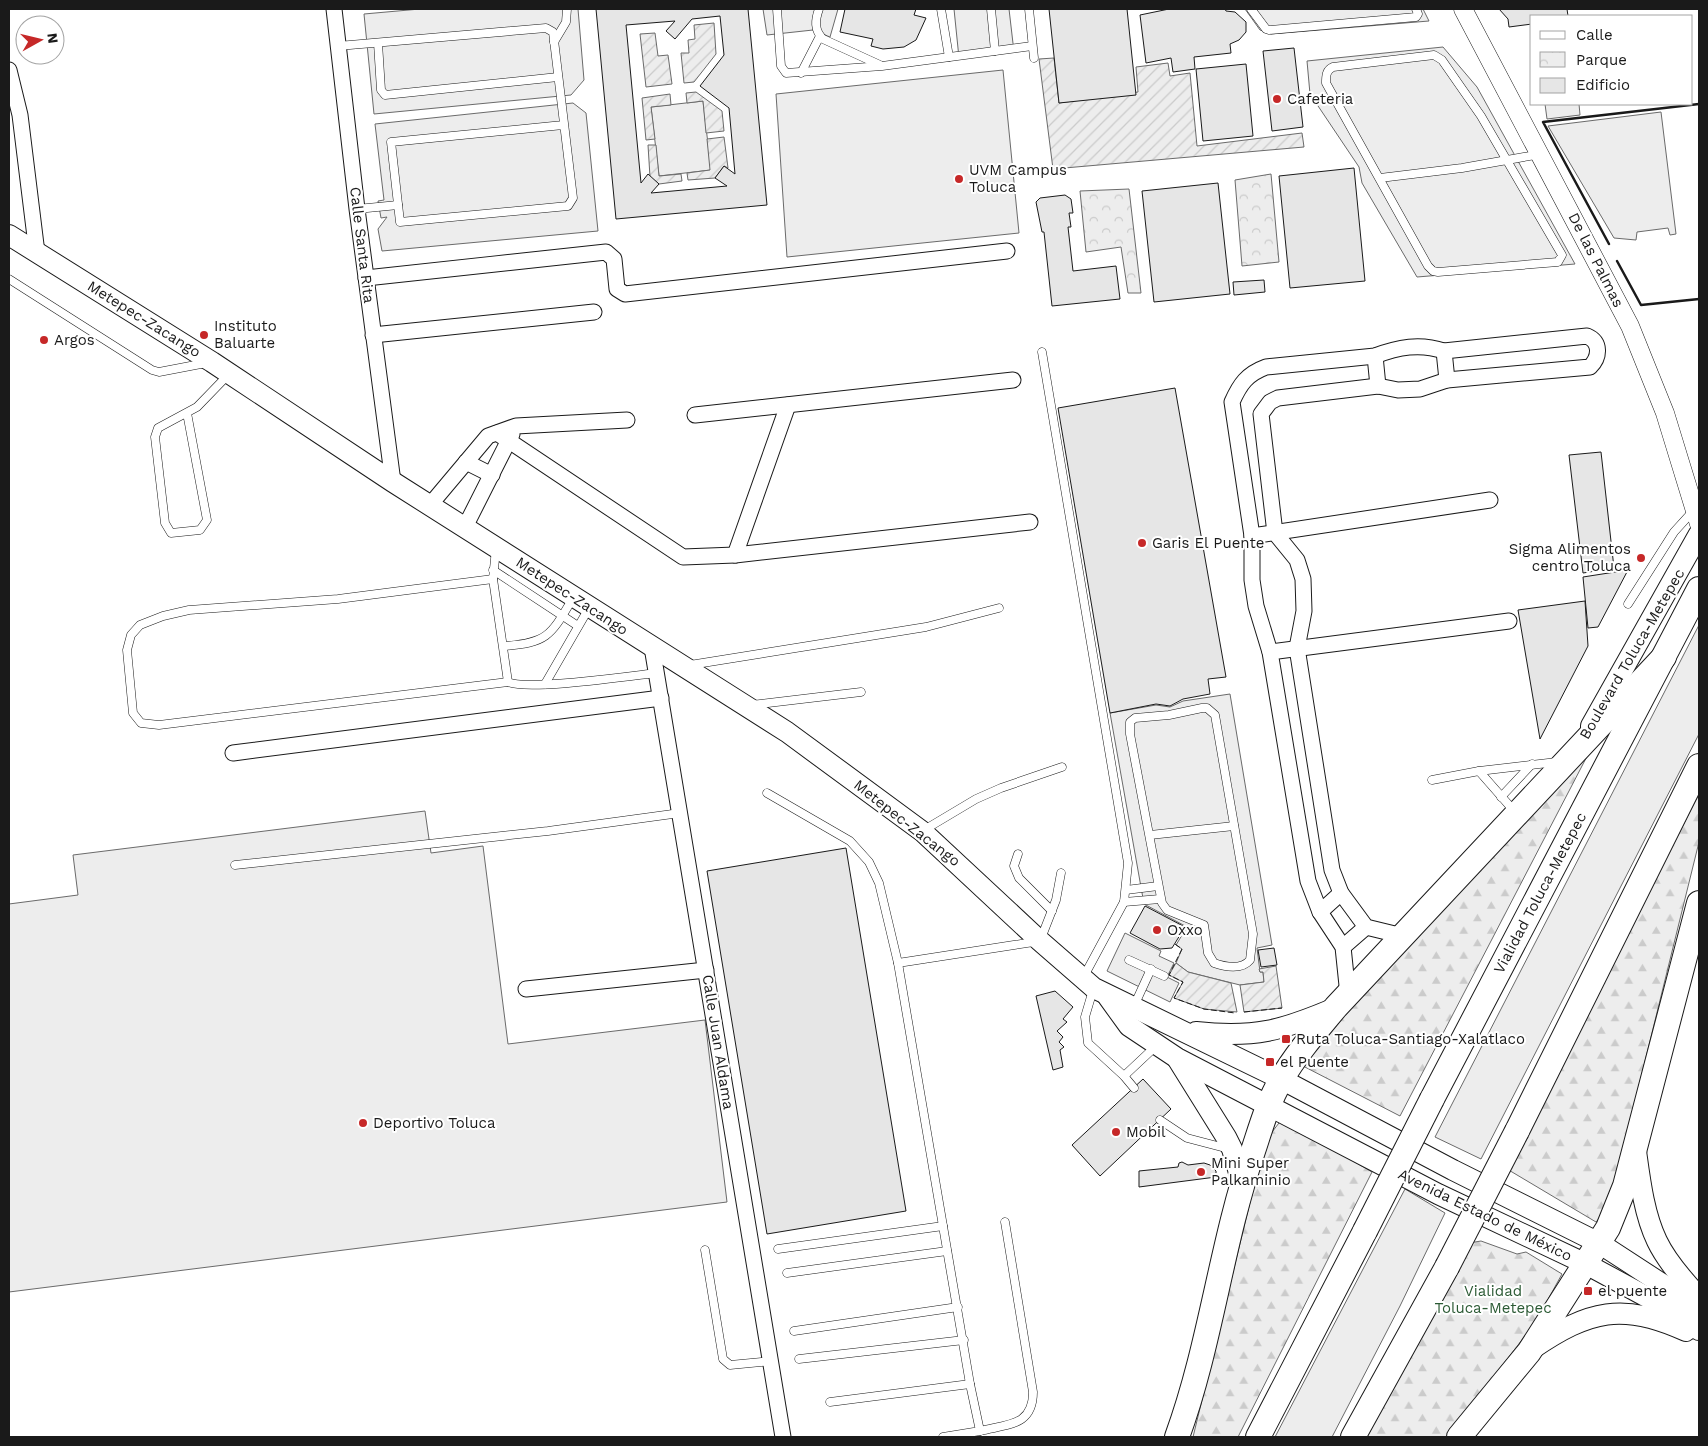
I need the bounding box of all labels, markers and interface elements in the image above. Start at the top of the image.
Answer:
north arrow [15,15,65,65]
legend [1530,15,1693,105]
text: Calle [1576,26,1613,44]
text: N [44,32,62,44]
text: Parque [1576,51,1627,69]
text: Edificio [1576,76,1630,94]
place label: Cafeteria [1287,90,1354,108]
marker: Cafeteria [1271,93,1283,105]
place label: UVM Campus Toluca [969,161,1067,196]
marker: UVM Campus Toluca [953,173,965,185]
street label: Calle Santa Rita [346,186,378,305]
street label: De las Palmas [1564,210,1628,310]
street label: Metepec-Zacango [84,277,204,361]
place label: Instituto Baluarte [214,317,277,352]
marker: Instituto Baluarte [198,329,210,341]
place label: Argos [54,331,95,349]
marker: Argos [38,334,50,346]
place label: Garis El Puente [1152,534,1264,552]
marker: Garis El Puente [1136,537,1148,549]
place label: Sigma Alimentos centro Toluca [1509,540,1632,575]
marker: Sigma Alimentos centro Toluca [1635,552,1647,564]
street label: Metepec-Zacango [512,553,632,639]
street label: Boulevard Toluca-Metepec [1576,565,1688,743]
street label: Metepec-Zacango [850,776,964,870]
street label: Vialidad Toluca-Metepec [1490,809,1590,977]
place label: Oxxo [1167,921,1203,939]
marker: Oxxo [1151,924,1163,936]
street label: Calle Juan Aldama [698,973,738,1111]
place label: Ruta Toluca-Santiago-Xalatlaco [1296,1030,1525,1048]
marker: Ruta Toluca-Santiago-Xalatlaco [1280,1033,1292,1045]
place label: el Puente [1280,1053,1349,1071]
marker: el Puente [1264,1056,1276,1068]
place label: Deportivo Toluca [373,1114,496,1132]
marker: Deportivo Toluca [357,1117,369,1129]
place label: Mobil [1126,1123,1166,1141]
marker: Mobil [1110,1126,1122,1138]
place label: Mini Super Palkaminio [1211,1154,1291,1189]
street label: Avenida Estado de México [1395,1165,1575,1265]
marker: Mini Super Palkaminio [1195,1166,1207,1178]
park label: Vialidad Toluca-Metepec [1434,1282,1552,1317]
place label: el puente [1598,1282,1667,1300]
marker: el puente [1582,1285,1594,1297]

